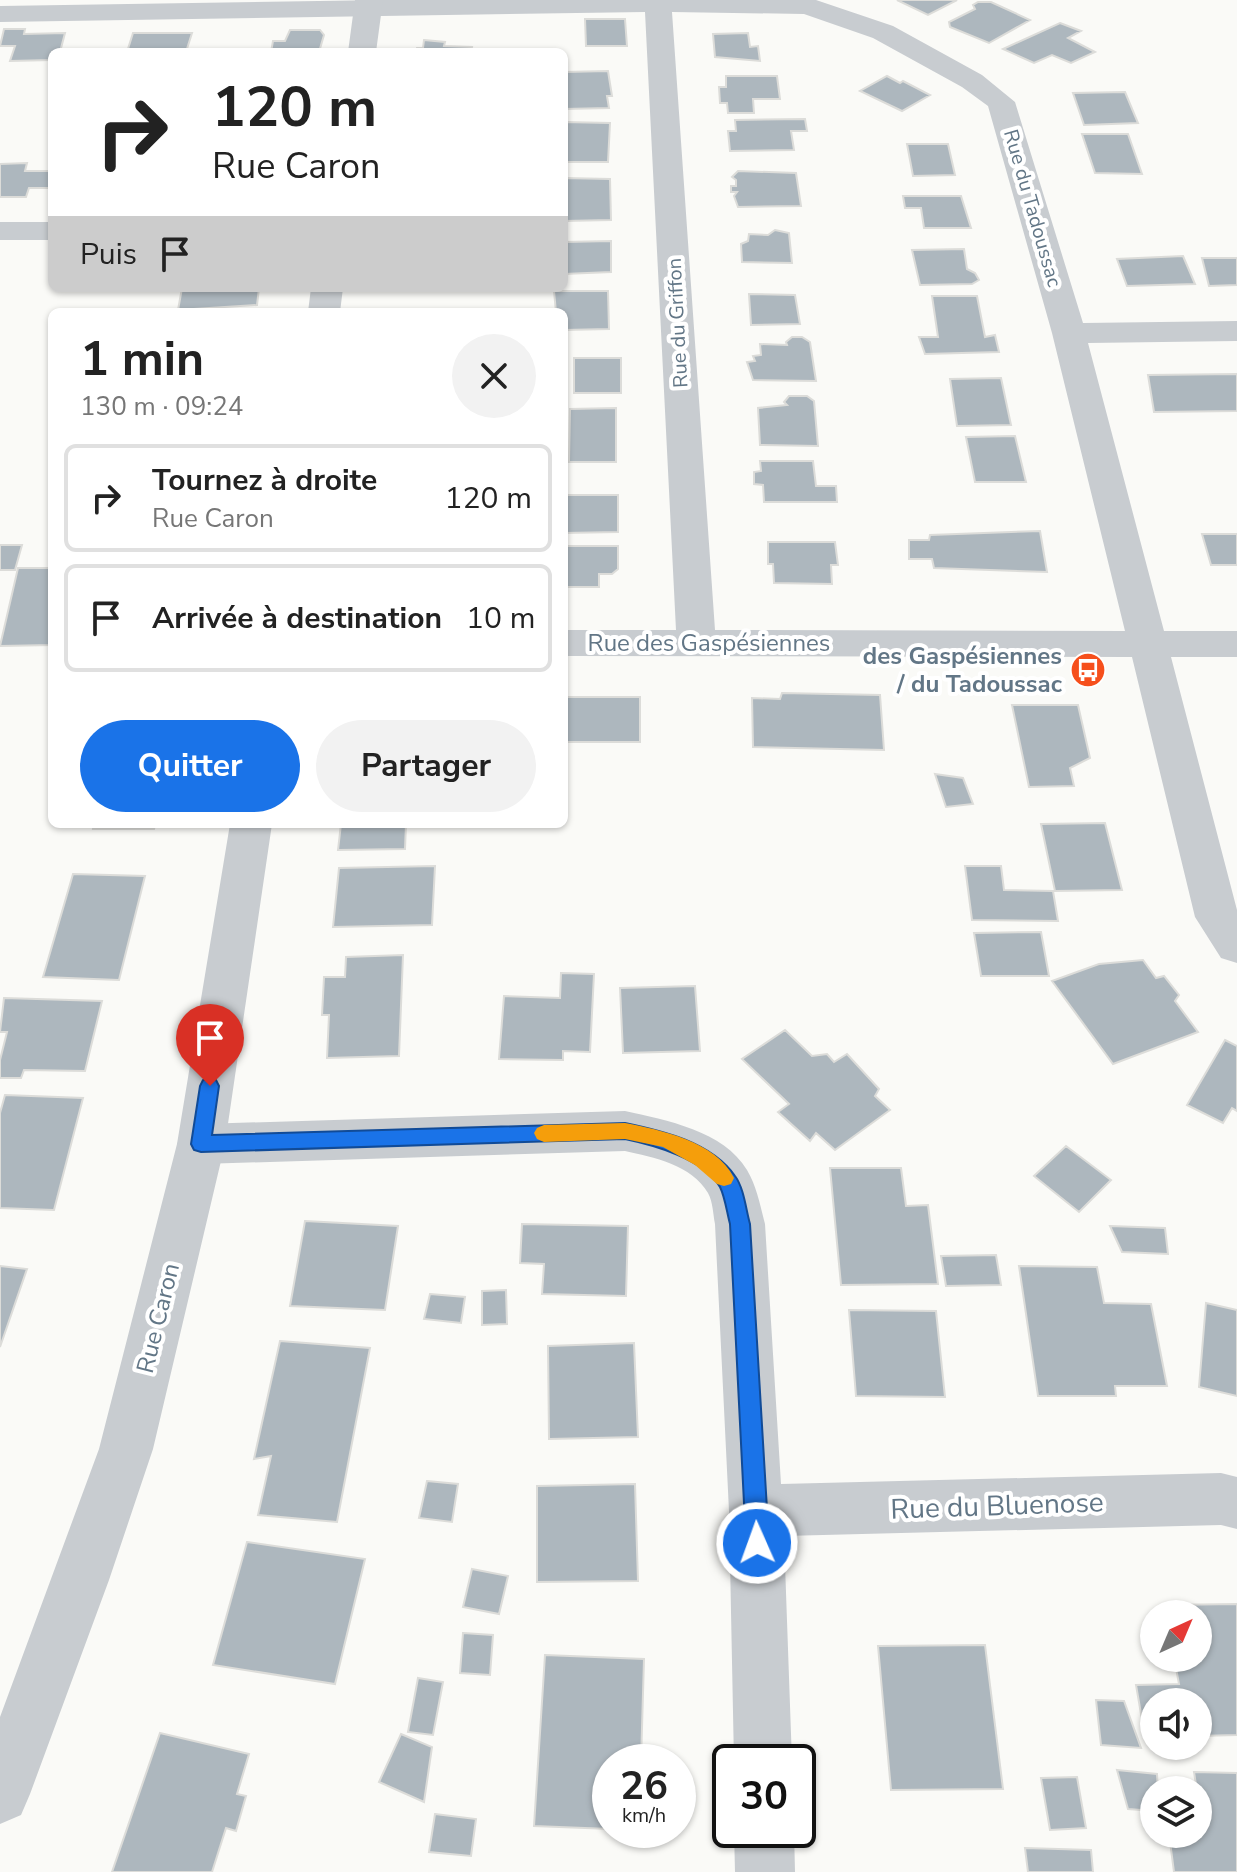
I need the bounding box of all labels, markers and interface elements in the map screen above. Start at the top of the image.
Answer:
text: 120 m [212,69,377,146]
icon: right [80,80,184,184]
street label: Rue du Tadoussac [997,126,1068,290]
text: Rue Caron [212,142,381,191]
icon: arrive [153,232,197,276]
text: Puis [80,234,137,275]
street label: Rue du Griffon [661,257,694,389]
text: 1 min [80,326,204,392]
button: close [452,334,536,418]
text: 130 m · 09:24 [80,389,243,424]
text: Tournez à droite [152,460,377,501]
icon: right [84,476,128,520]
text: 120 m [445,478,532,519]
text: Rue Caron [152,501,274,536]
icon: arrive [84,596,128,640]
text: Arrivée à destination [152,598,442,639]
text: 10 m [466,598,535,639]
street label: Rue des Gaspésiennes [588,627,830,659]
place label: des Gaspésiennes / du Tadoussac [863,640,1063,700]
bus stop icon: des Gaspésiennes / du Tadoussac [1069,651,1107,689]
button: Quitter [80,720,300,812]
button: Partager [316,720,536,812]
pin [176,1004,244,1086]
icon: arrive [188,1016,232,1060]
street label: Rue Caron [129,1260,187,1376]
street label: Rue du Bluenose [890,1483,1104,1529]
position arrow [715,1501,799,1585]
north arrow [1140,1600,1212,1672]
map controls [1140,1600,1212,1848]
button: sound [1140,1688,1212,1760]
speed limit sign: 30 [712,1744,816,1848]
text: 26 [620,1759,668,1813]
button: layers [1140,1776,1212,1848]
text: km/h [622,1802,666,1829]

